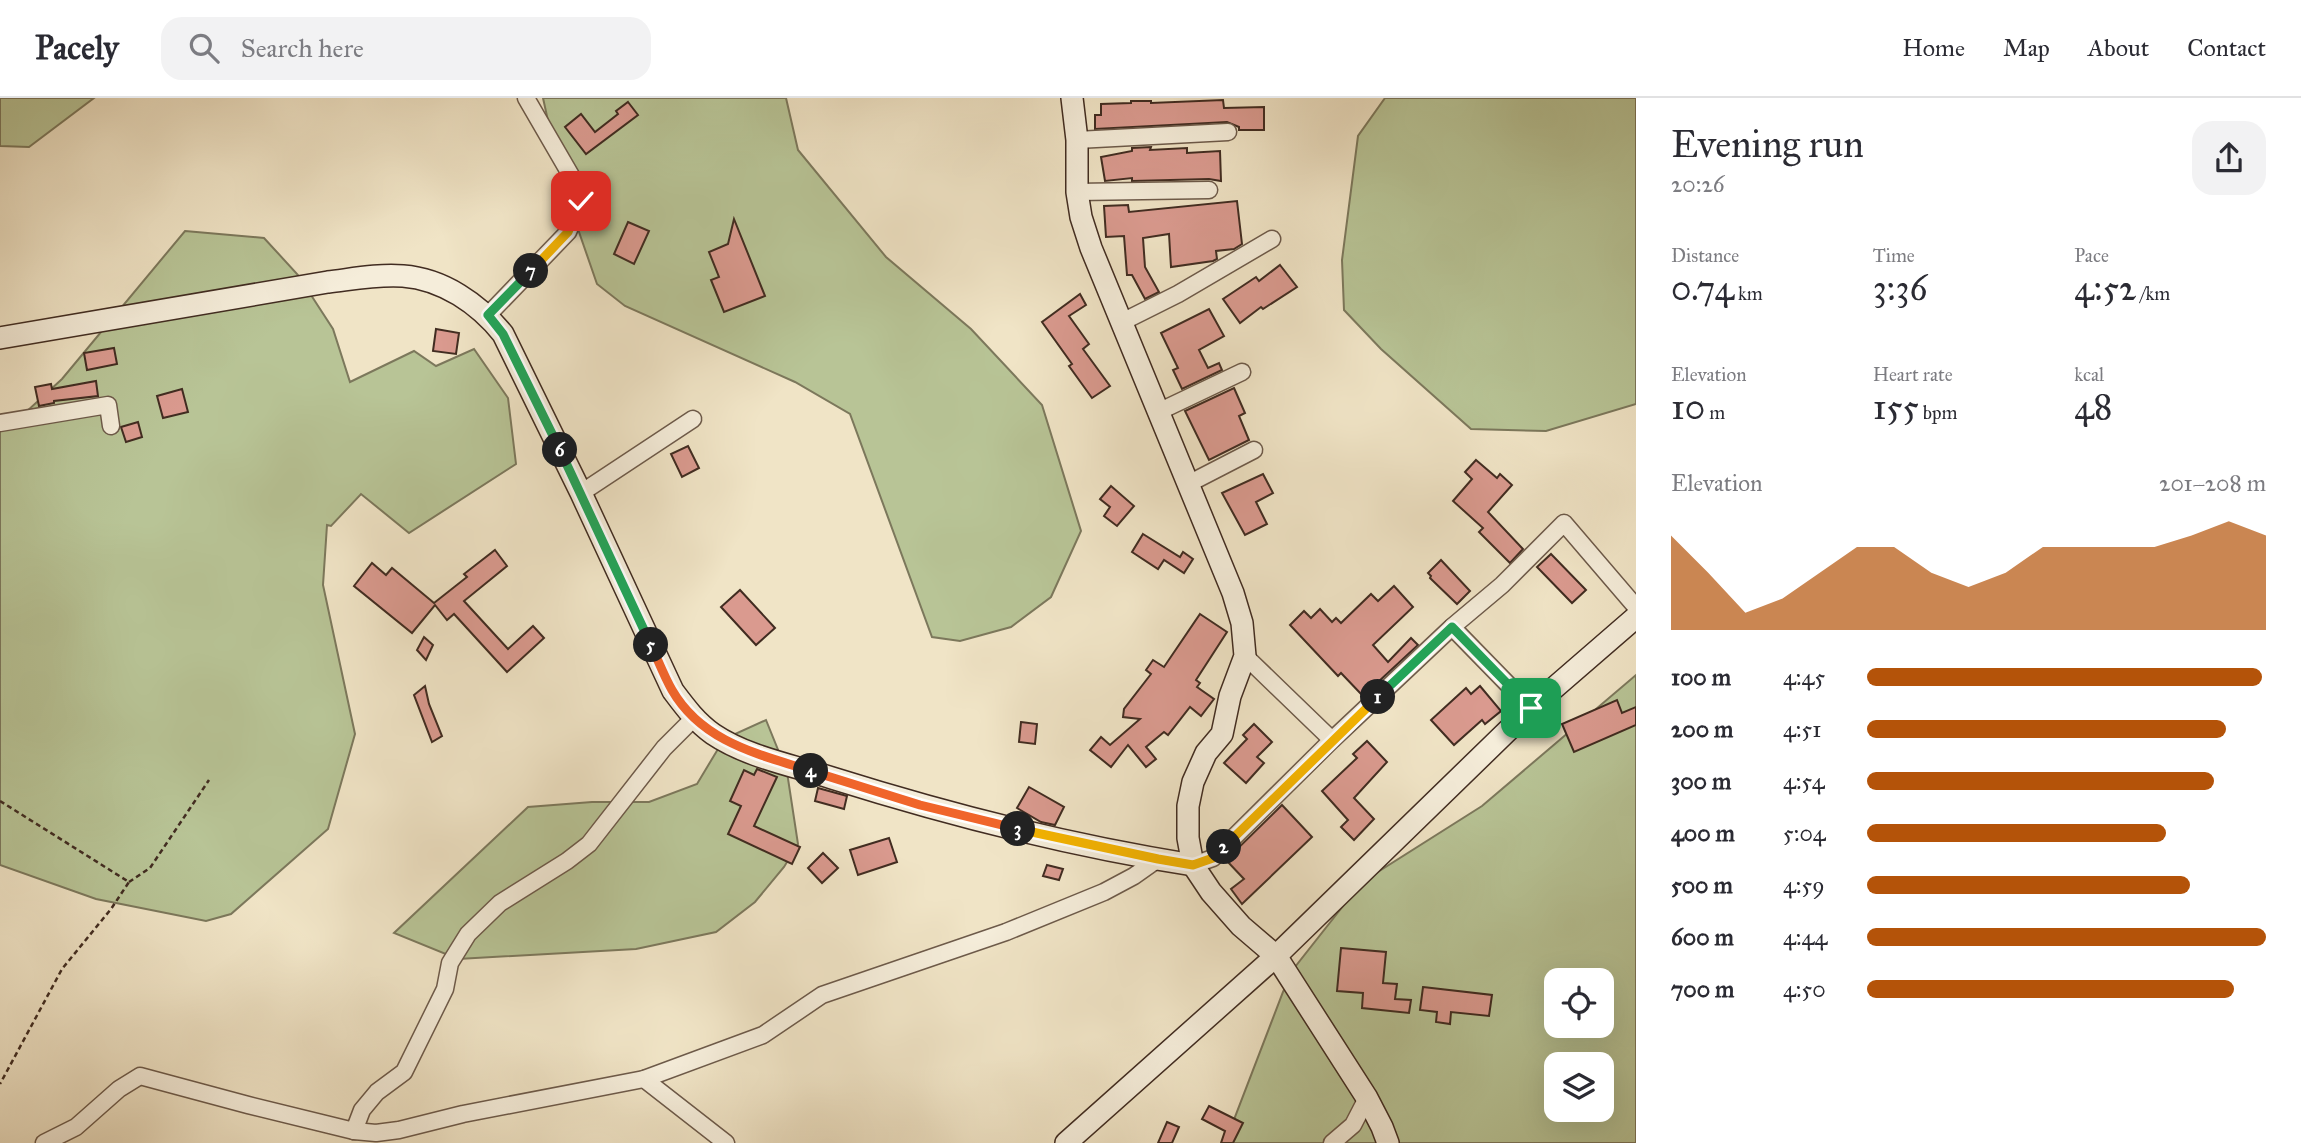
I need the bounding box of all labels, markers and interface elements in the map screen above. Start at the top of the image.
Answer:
search box [161,17,651,80]
text: Pacely [35,28,119,68]
icon: search [185,29,223,67]
text: Search here [241,32,364,64]
text: Home [1902,33,1965,63]
text: Map [2003,33,2050,63]
text: About [2088,33,2149,63]
text: Contact [2187,33,2266,63]
text: Evening run [1671,121,1864,167]
button: share [2192,121,2266,195]
text: 20:26 [1671,170,1725,198]
pin [551,171,611,231]
icon: check [562,182,600,220]
text: Distance [1671,244,1739,267]
text: Time [1873,244,1915,267]
text: Pace [2074,244,2109,267]
pin: 7 [514,254,548,288]
text: 7 [525,259,536,282]
text: 0.74 [1671,267,1734,310]
text: 3:36 [1873,267,1927,310]
text: 4:52 [2074,267,2136,310]
text: km [1734,282,1763,305]
text: /km [2136,282,2170,305]
text: Elevation [1671,363,1746,386]
text: Heart rate [1873,363,1953,386]
text: kcal [2074,363,2104,386]
text: 10 [1671,386,1705,429]
text: 155 [1873,386,1919,429]
text: 48 [2074,386,2112,429]
text: m [1705,401,1725,424]
text: bpm [1919,401,1957,424]
pin: 6 [542,432,578,468]
text: 6 [555,438,564,461]
text: Elevation [1671,469,1762,497]
text: 201–208 m [2159,469,2266,497]
pin: 5 [634,628,668,662]
text: 5 [646,633,655,656]
text: 100 m [1671,663,1731,691]
text: 4:45 [1783,663,1825,691]
pin [1501,678,1561,738]
pin: 1 [1360,680,1396,714]
text: 1 [1374,685,1381,708]
icon: arrive [1512,689,1550,727]
text: 200 m [1671,715,1733,743]
text: 4:51 [1783,715,1821,743]
pin: 4 [794,754,828,788]
text: 4 [805,759,816,782]
text: 300 m [1671,767,1731,795]
text: 4:54 [1783,767,1825,795]
pin: 3 [1000,812,1036,846]
text: 3 [1014,817,1021,840]
text: 400 m [1671,819,1735,847]
text: 5:04 [1783,819,1826,847]
pin: 2 [1206,830,1242,864]
text: 2 [1219,835,1228,858]
text: 500 m [1671,871,1733,899]
text: 4:59 [1783,871,1825,899]
text: 600 m [1671,923,1734,951]
text: 4:44 [1783,923,1827,951]
map controls [1544,968,1614,1122]
button: locate [1544,968,1614,1038]
text: 700 m [1671,975,1734,1003]
text: 4:50 [1783,975,1826,1003]
button: layers [1544,1052,1614,1122]

